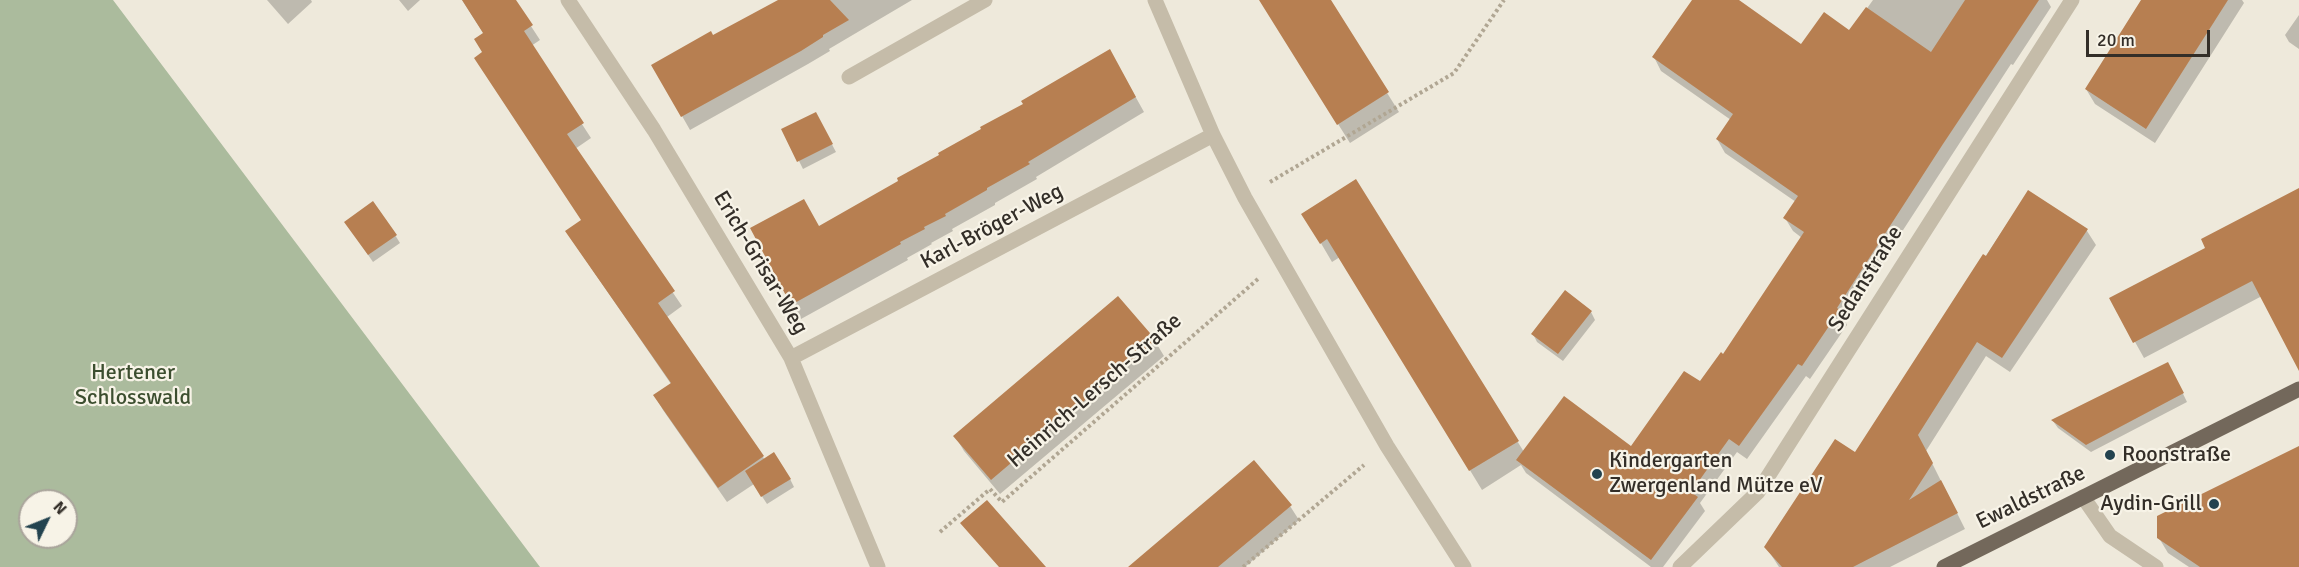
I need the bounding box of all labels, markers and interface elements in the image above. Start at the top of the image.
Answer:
scale bar [2089,18,2214,56]
text: 20 m [2097,29,2135,51]
street label: Karl-Bröger-Weg [916,178,1068,276]
street label: Erich-Grisar-Weg [707,187,813,339]
street label: Sedanstraße [1823,221,1909,337]
street label: Heinrich-Lersch-Straße [1003,308,1187,474]
park label: Hertener Schlosswald [75,360,191,412]
place label: Roonstraße [2122,442,2231,468]
place label: Kindergarten Zwergenland Mütze eV [1609,448,1823,500]
marker: Roonstraße [2103,448,2117,462]
street label: Ewaldstraße [1972,460,2090,536]
marker: Kindergarten Zwergenland Mütze eV [1590,467,1604,481]
north arrow [18,489,78,549]
place label: Aydin-Grill [2100,491,2202,517]
text: N [49,497,71,519]
marker: Aydin-Grill [2207,497,2221,511]

